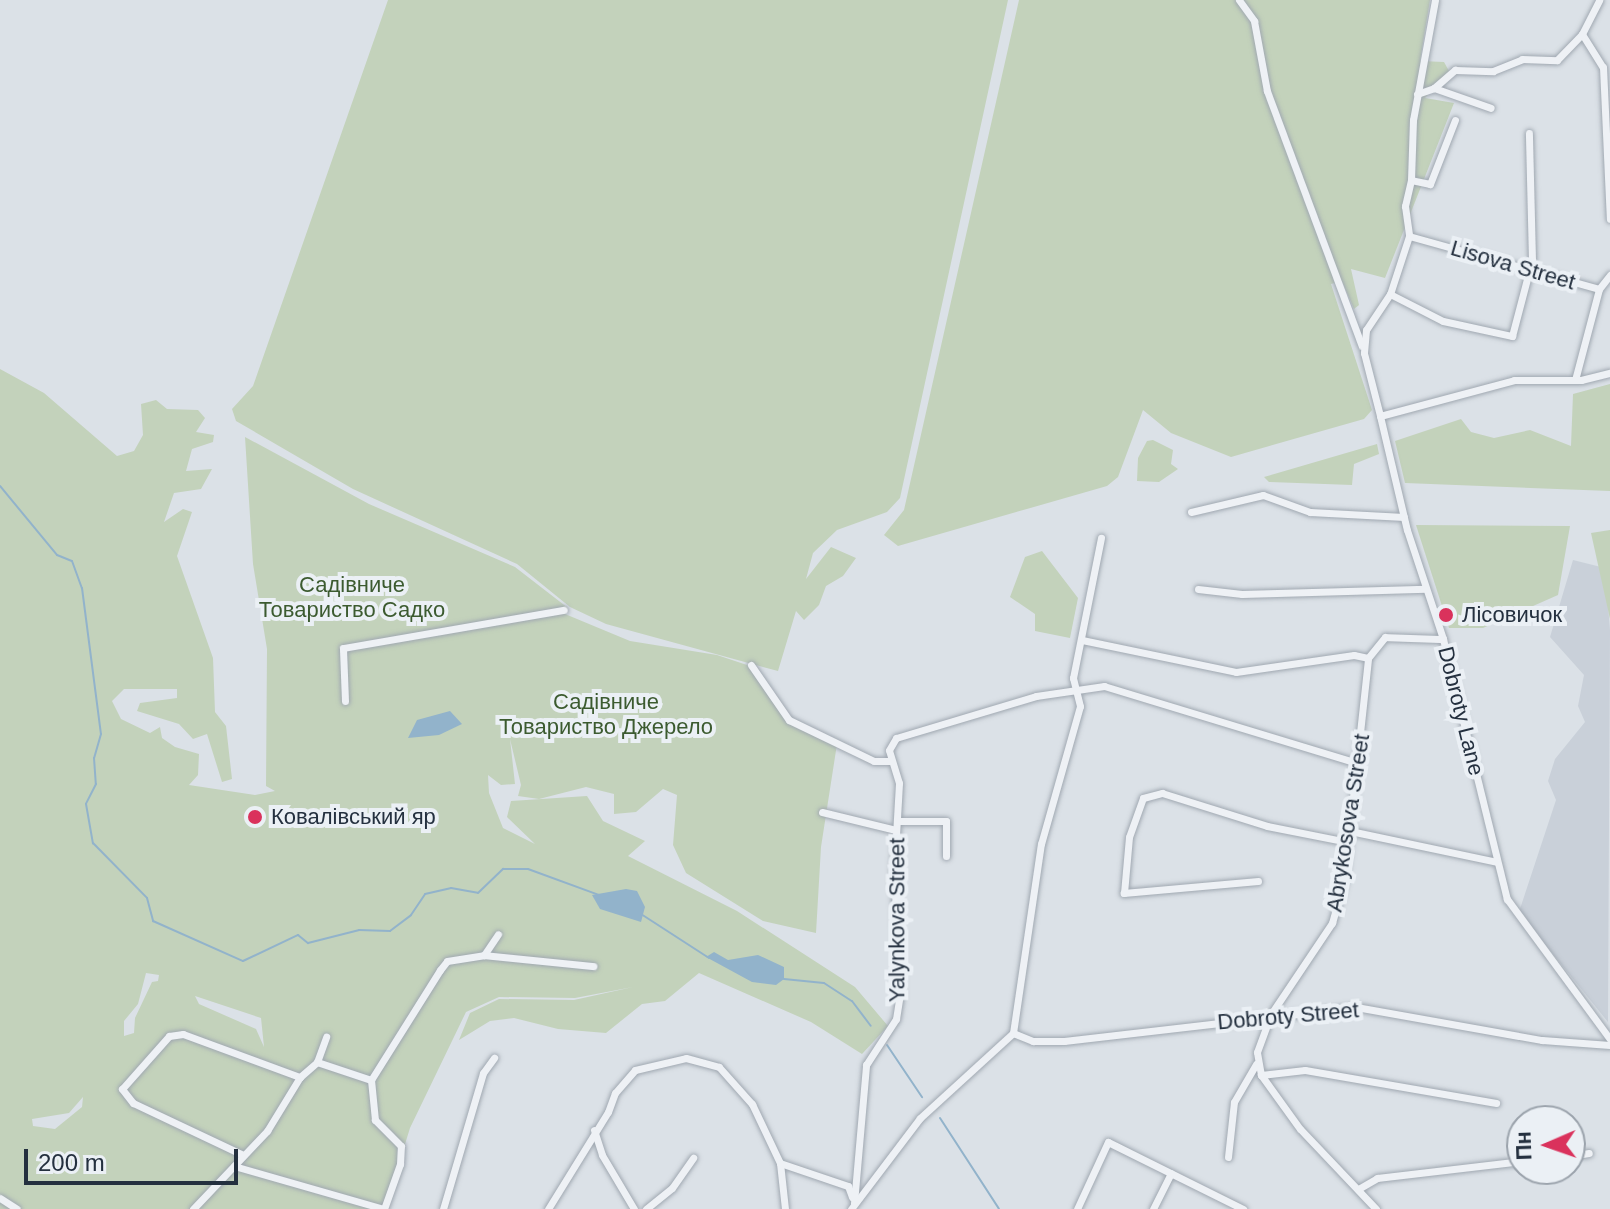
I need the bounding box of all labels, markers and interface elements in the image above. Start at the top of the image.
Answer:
street label: Lisova Street [1448,235,1578,295]
park label: Садівниче Товариство Садко [259,571,445,622]
place label: Лісовичок [1462,602,1562,628]
marker: Лісовичок [1437,606,1455,624]
street label: Dobroty Lane [1432,644,1490,778]
park label: Садівниче Товариство Джерело [499,688,713,740]
street label: Abrykosova Street [1321,732,1375,914]
place label: Ковалівський яр [271,804,436,830]
marker: Ковалівський яр [246,808,264,826]
street label: Yalynkova Street [884,838,910,1002]
street label: Dobroty Street [1216,997,1360,1035]
north arrow [1506,1105,1586,1185]
text: Пн [1511,1131,1537,1161]
scale bar [28,1133,242,1183]
text: 200 m [38,1149,105,1176]

